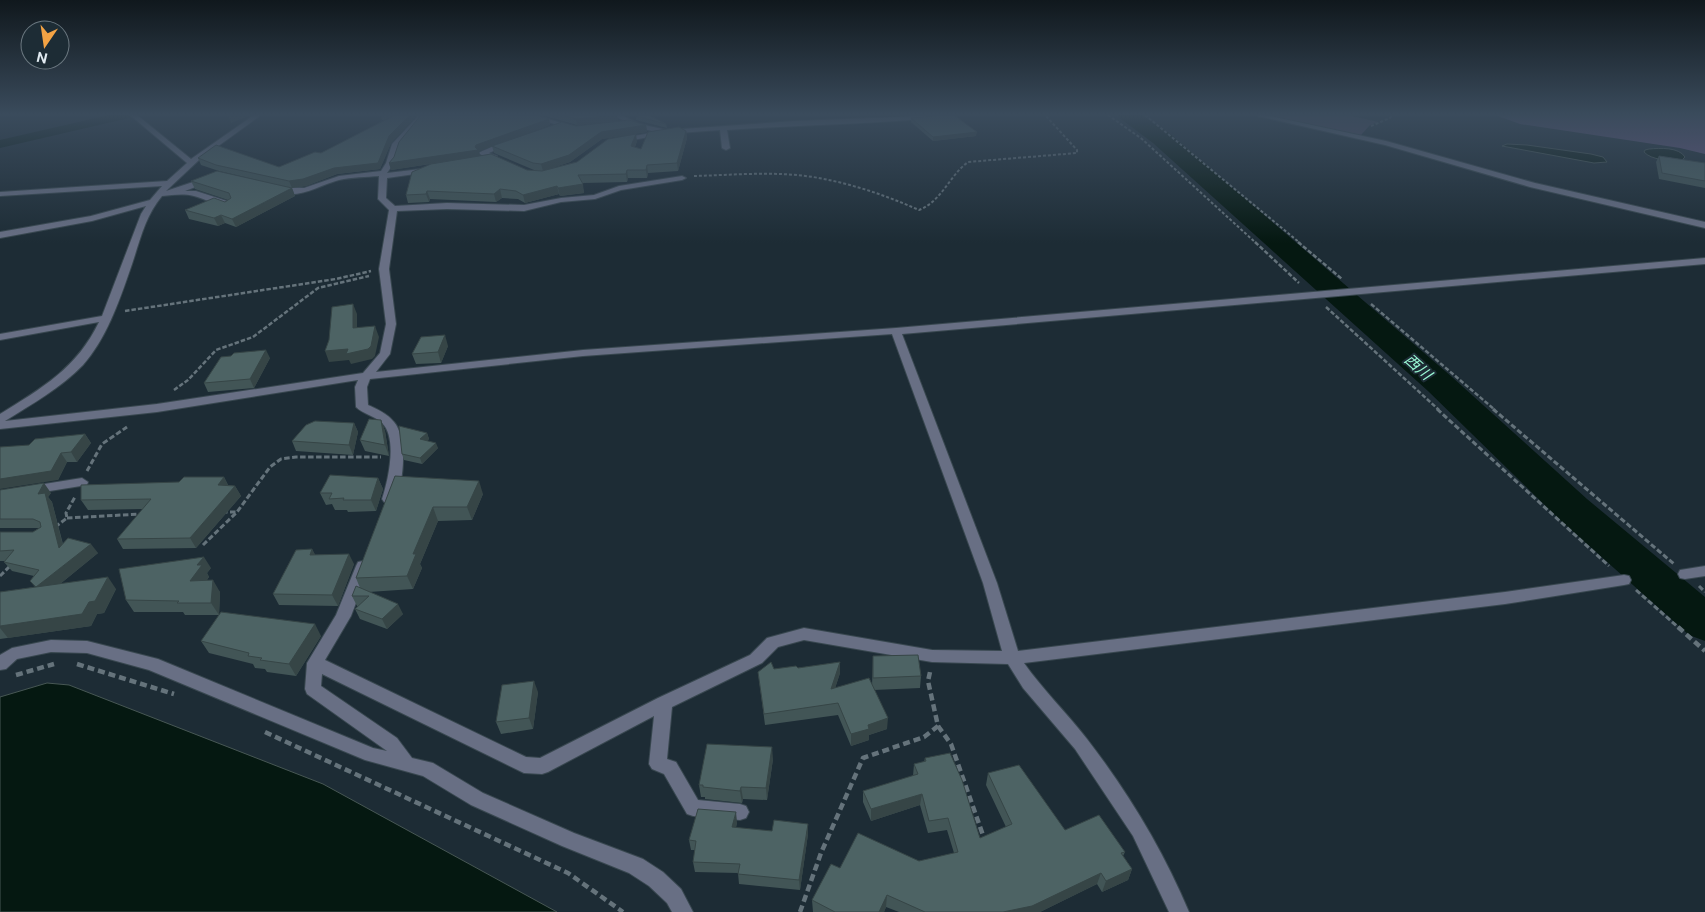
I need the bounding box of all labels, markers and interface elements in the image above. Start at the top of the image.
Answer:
north arrow [20,20,70,70]
text: N [35,49,49,67]
water label: 西川 [1401,350,1437,384]

